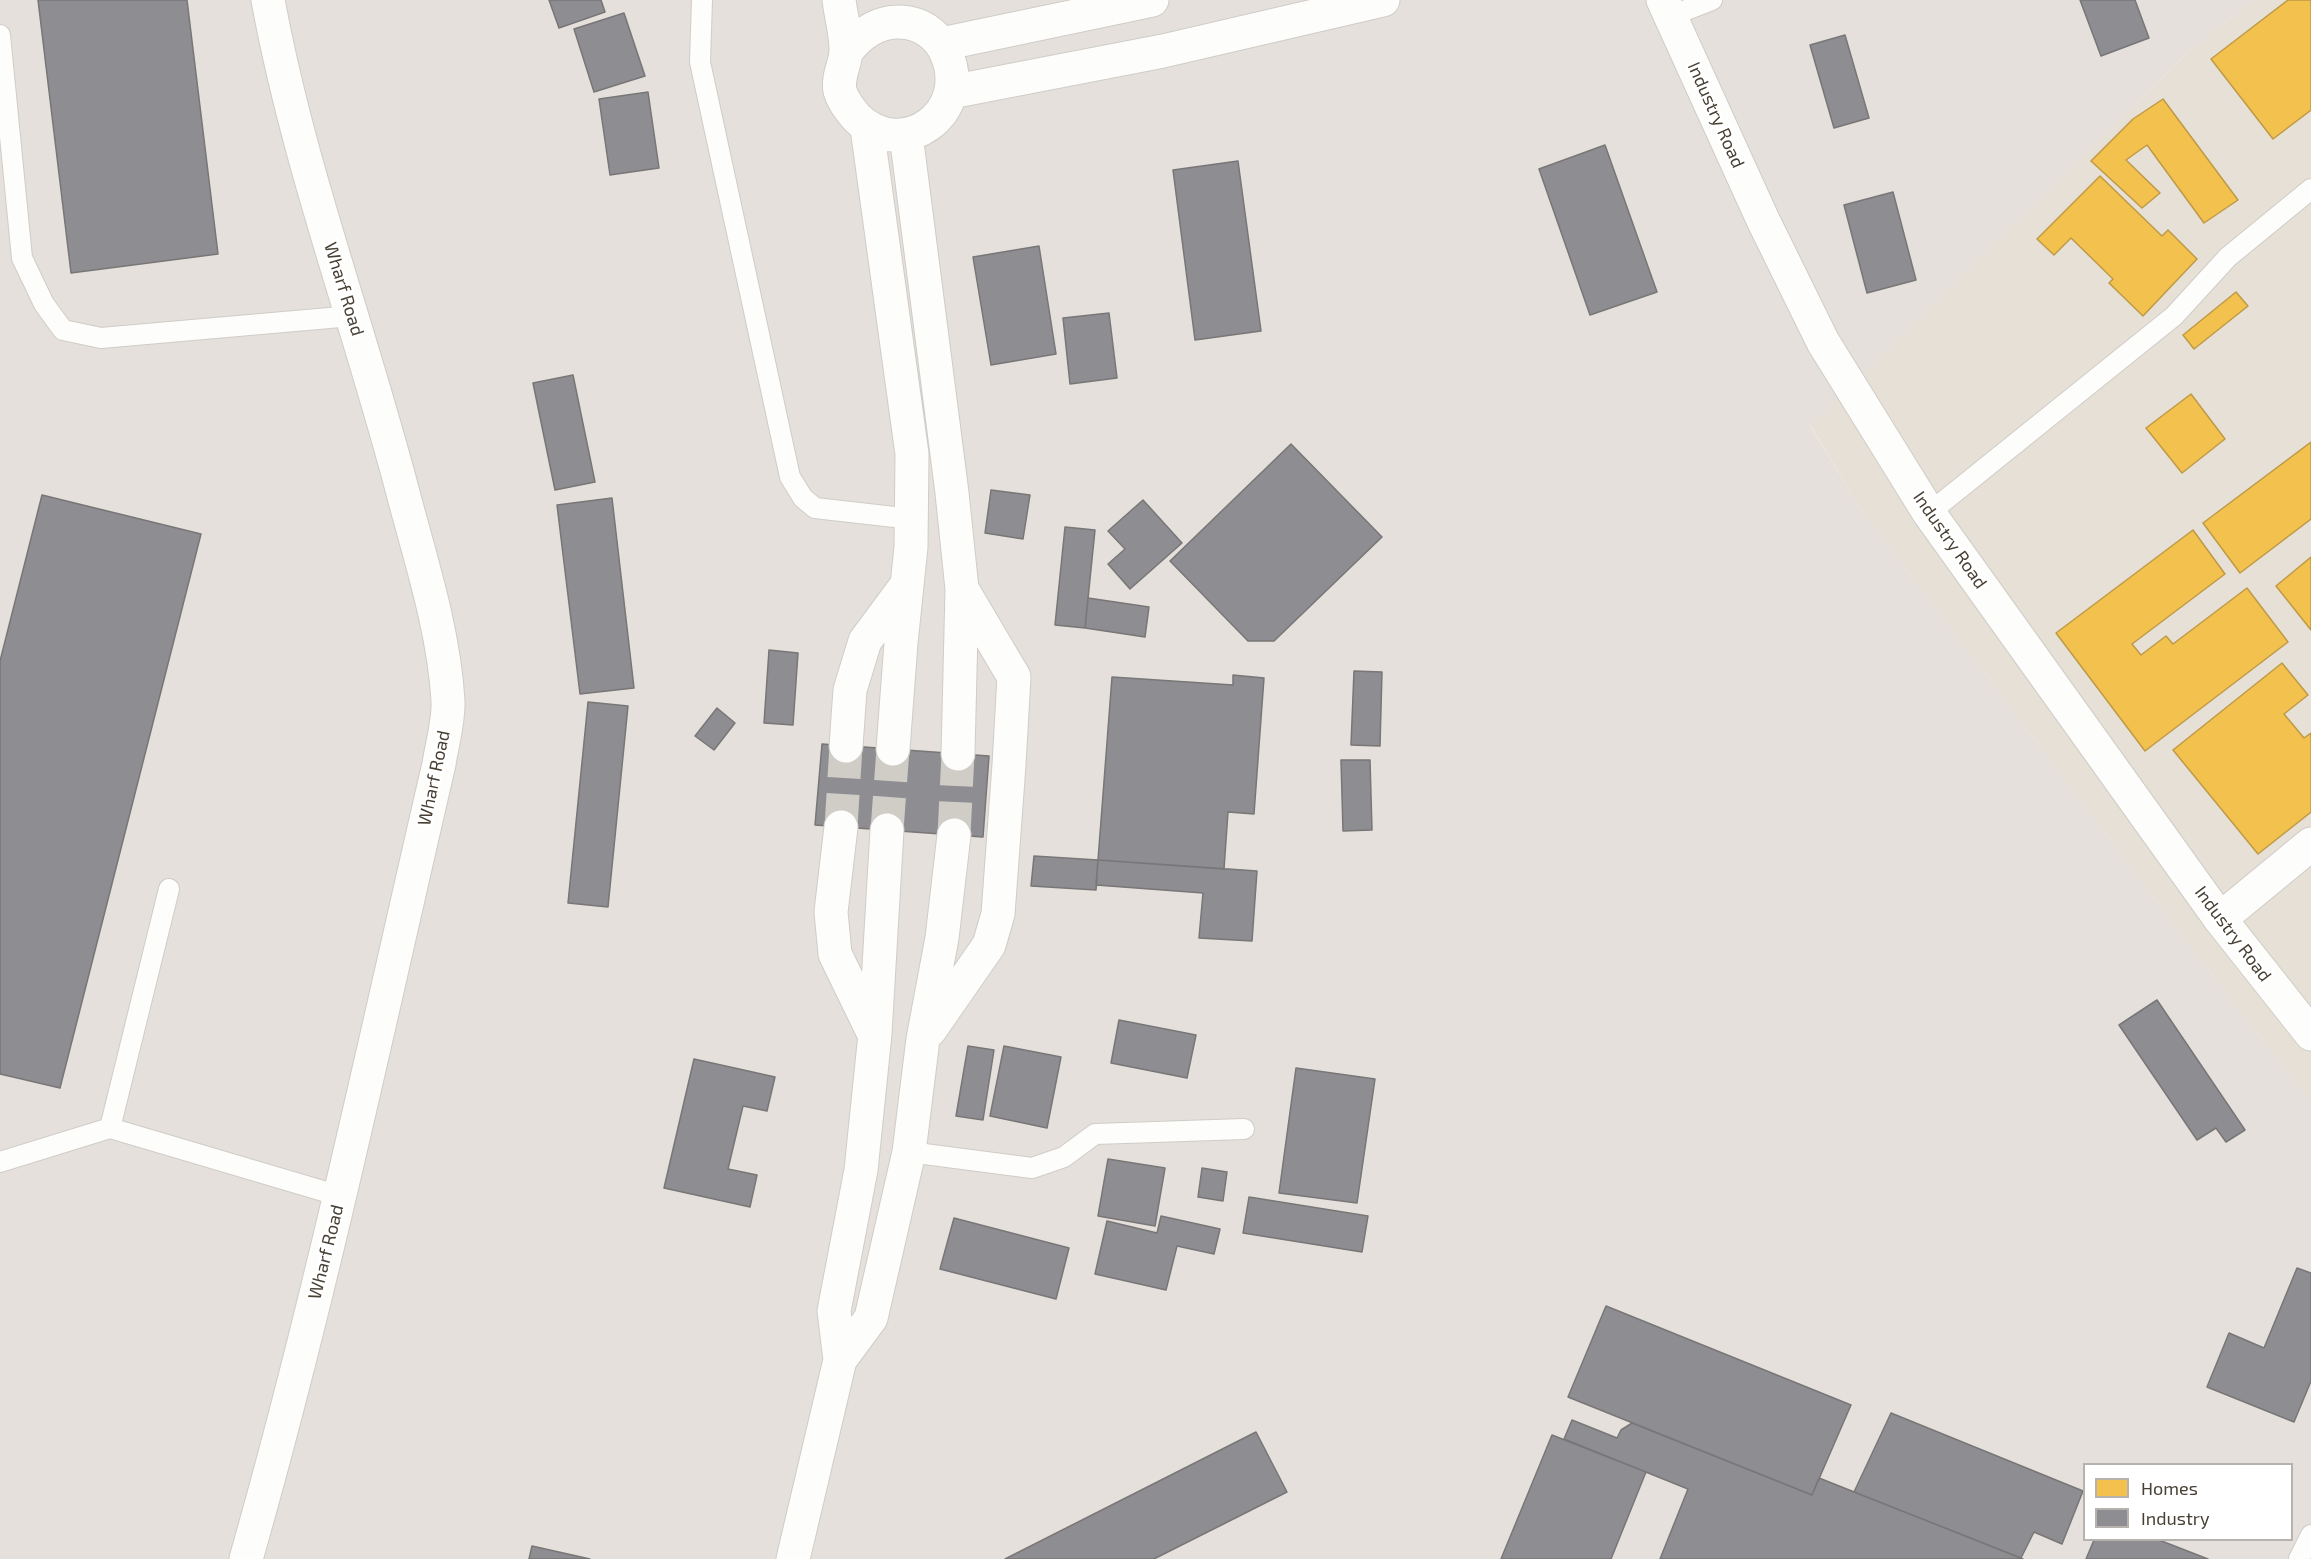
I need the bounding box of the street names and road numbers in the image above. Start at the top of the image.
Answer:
street label: Industry Road [1683,59,1749,171]
street label: Wharf Road [320,239,368,339]
street label: Industry Road [1908,487,1992,593]
street label: Wharf Road [413,728,455,828]
street label: Industry Road [2190,882,2276,986]
street label: Wharf Road [304,1202,348,1302]

